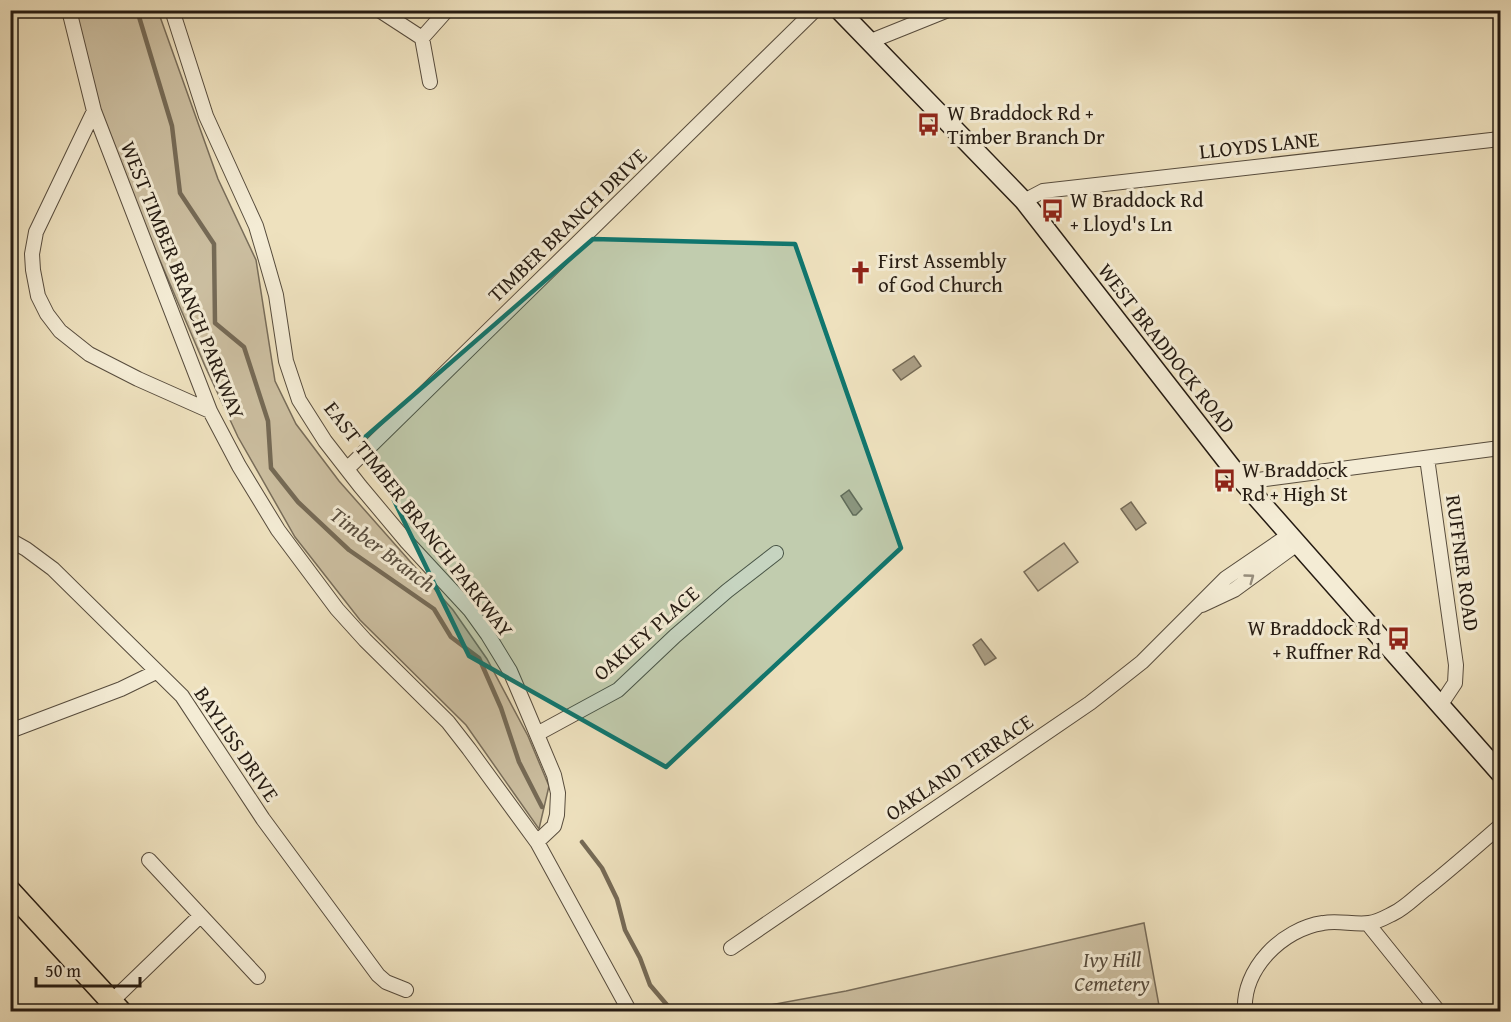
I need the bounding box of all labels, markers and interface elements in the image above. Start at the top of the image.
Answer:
place label: W Braddock Rd + Timber Branch Dr [947,97,1105,152]
bus stop icon: W Braddock Rd + Timber Branch Dr [916,111,942,137]
street label: LLOYDS LANE [1198,123,1321,167]
street label: WEST TIMBER BRANCH PARKWAY [113,136,253,424]
street label: TIMBER BRANCH DRIVE [480,140,654,309]
place label: W Braddock Rd + Lloyd's Ln [1070,184,1204,239]
bus stop icon: W Braddock Rd + Lloyd's Ln [1039,198,1065,224]
place label: First Assembly of God Church [878,245,1007,300]
street label: WEST BRADDOCK ROAD [1091,256,1243,440]
church icon: First Assembly of God Church [847,259,873,285]
street label: EAST TIMBER BRANCH PARKWAY [317,394,521,644]
place label: W Braddock Rd + High St [1242,454,1348,509]
bus stop icon: W Braddock Rd + High St [1211,468,1237,494]
street label: RUFFNER ROAD [1438,493,1488,633]
water label: Timber Branch [323,499,443,599]
one-way arrow [1244,574,1255,585]
street label: OAKLEY PLACE [586,578,706,688]
place label: W Braddock Rd + Ruffner Rd [1248,612,1382,667]
bus stop icon: W Braddock Rd + Ruffner Rd [1386,626,1412,652]
street label: BAYLISS DRIVE [187,680,287,808]
street label: OAKLAND TERRACE [879,706,1039,828]
park label: Ivy Hill Cemetery [1074,944,1150,999]
scale bar [36,950,140,988]
text: 50 m [45,957,81,984]

